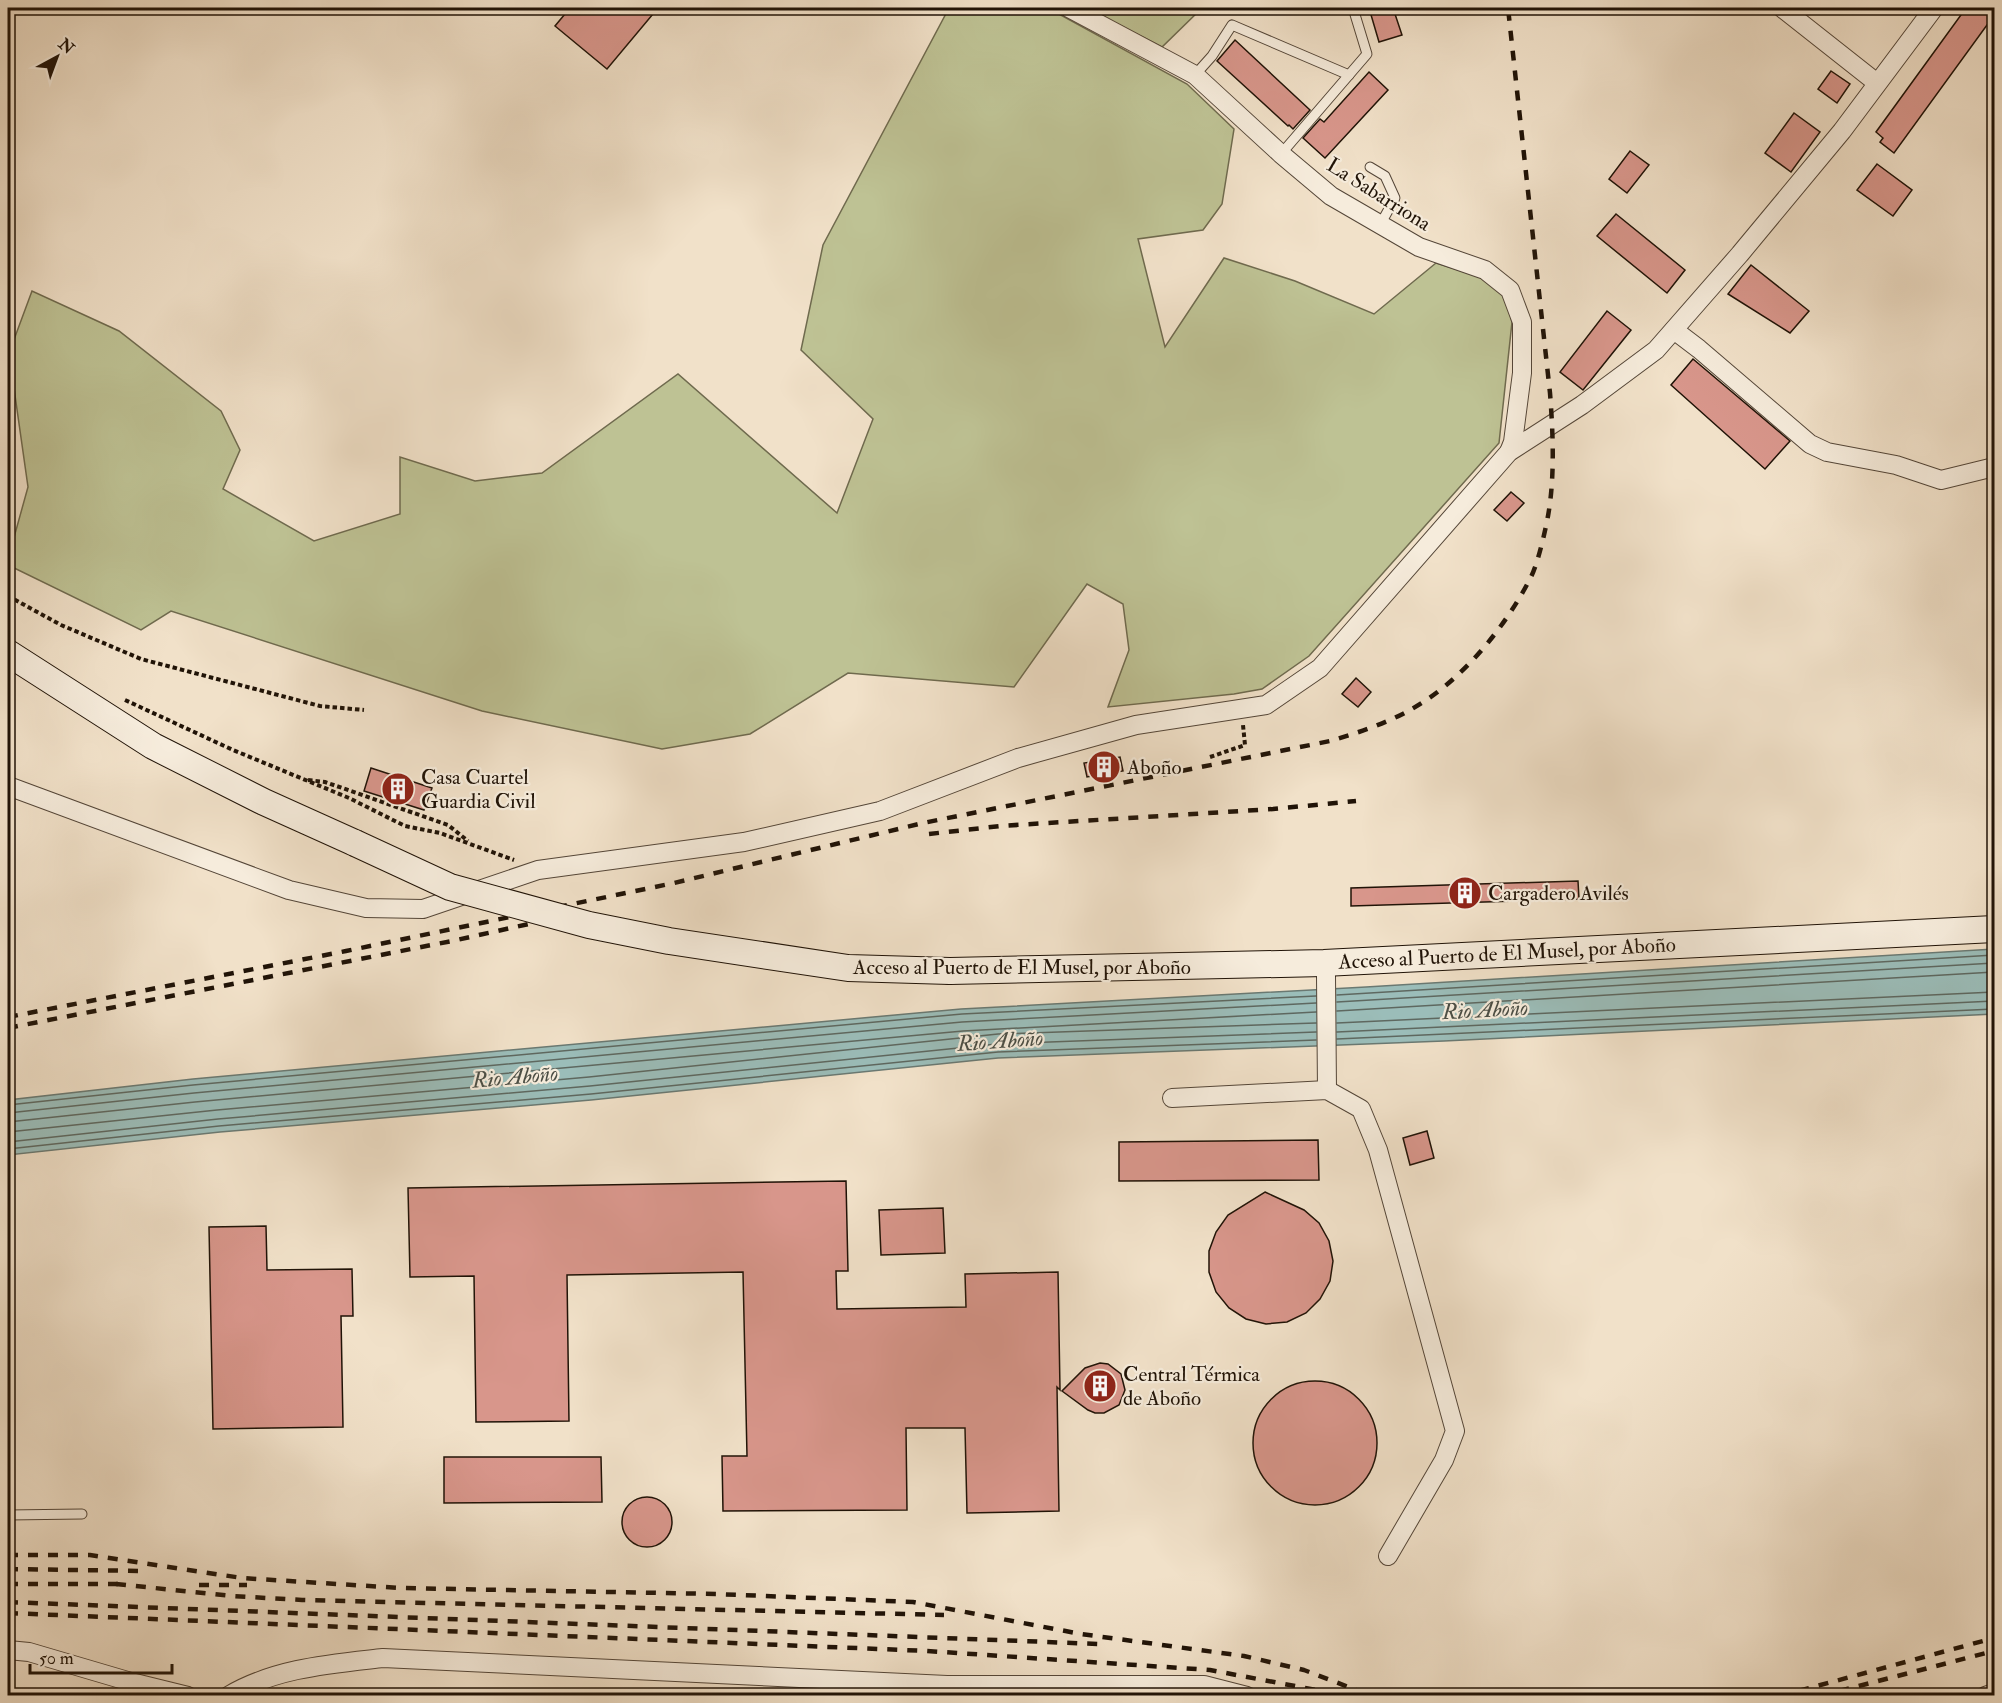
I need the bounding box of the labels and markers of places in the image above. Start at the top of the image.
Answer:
building icon: Aboño [1086,749,1122,785]
place label: Aboño [1126,754,1182,781]
place label: Casa Cuartel Guardia Civil [421,764,536,815]
building icon: Casa Cuartel Guardia Civil [380,771,416,807]
building icon: Cargadero Avilés [1447,875,1483,911]
place label: Cargadero Avilés [1488,880,1629,907]
place label: Central Térmica de Aboño [1123,1361,1260,1412]
building icon: Central Térmica de Aboño [1082,1368,1118,1404]

